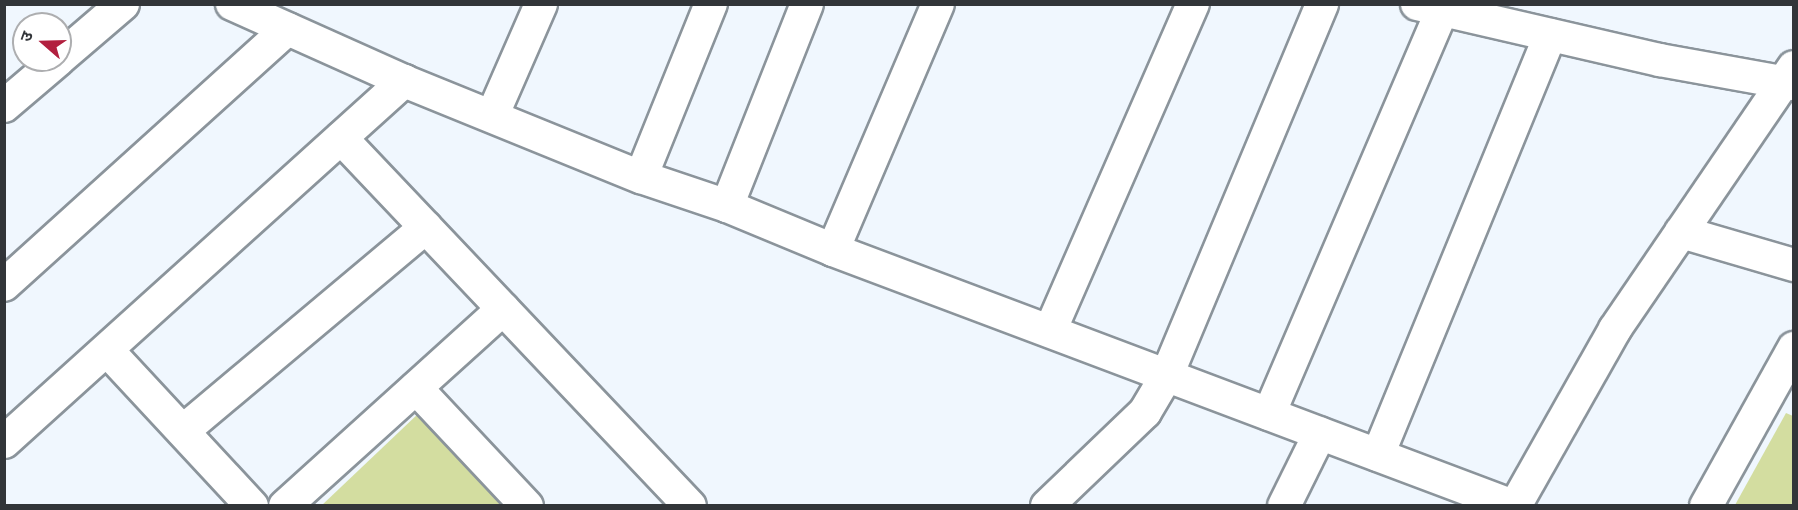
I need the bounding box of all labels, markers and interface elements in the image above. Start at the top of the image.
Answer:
north arrow [12,12,72,72]
text: उ [16,29,37,44]

